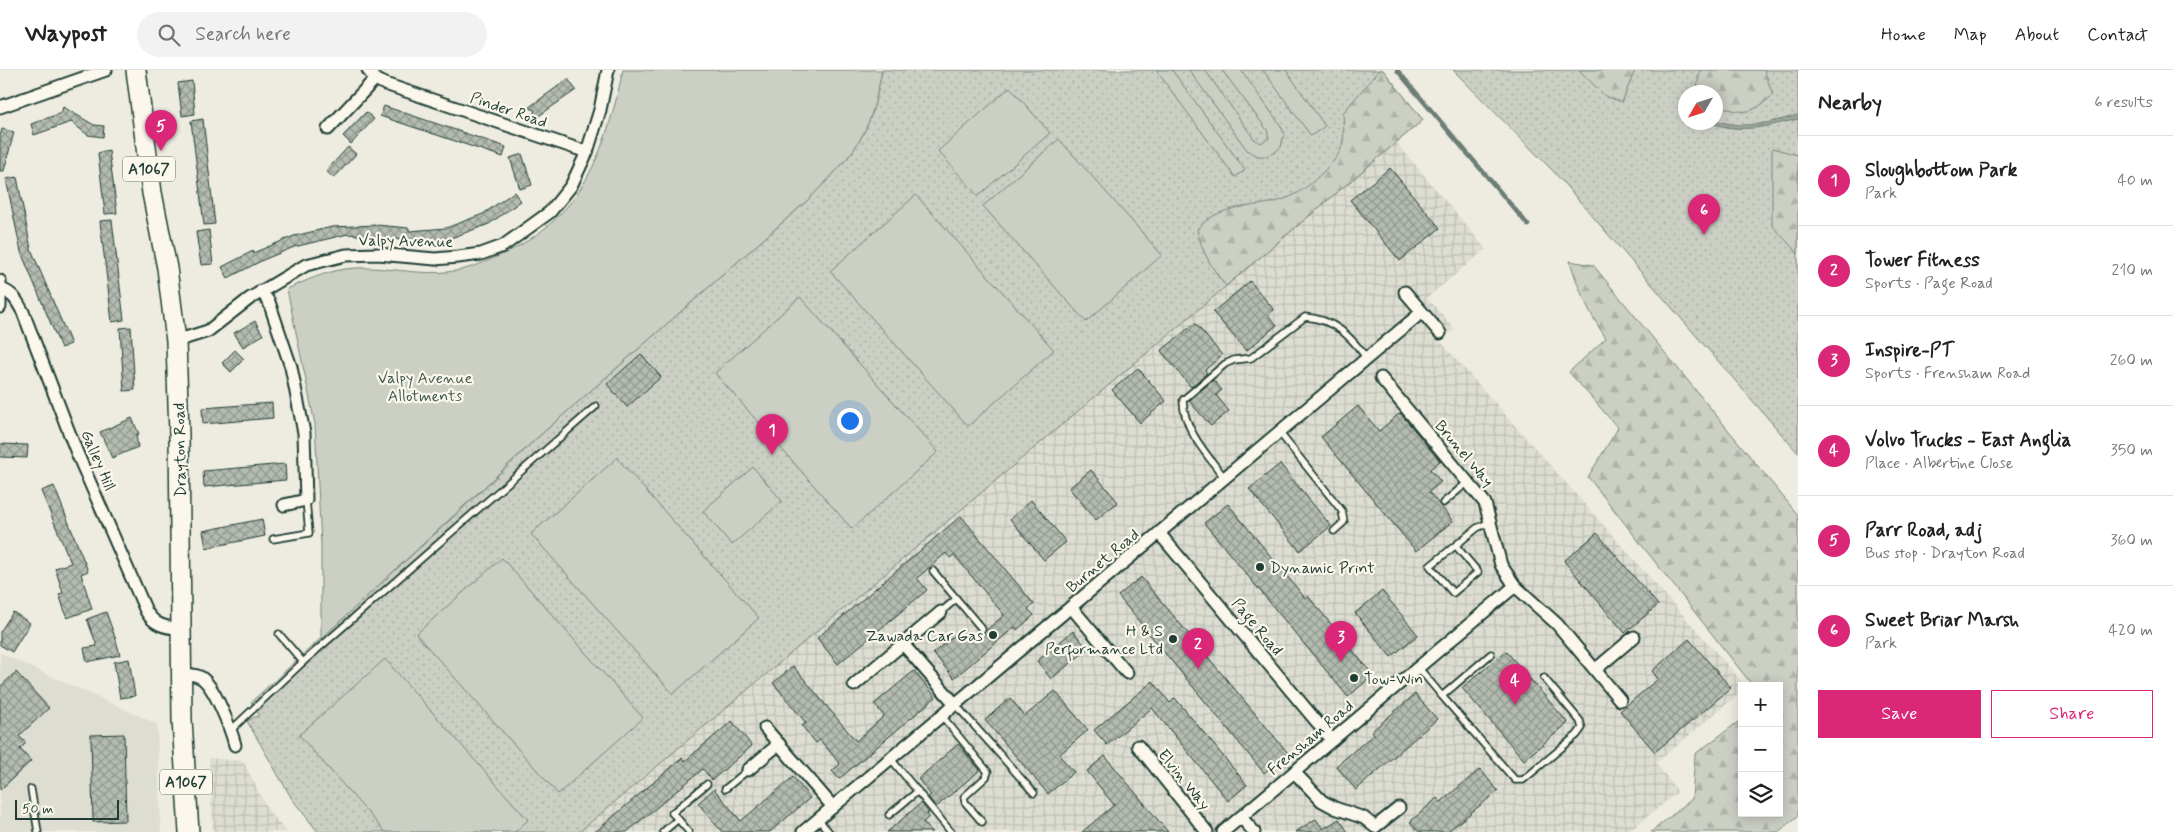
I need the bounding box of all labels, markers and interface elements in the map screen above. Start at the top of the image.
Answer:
search box [137,12,487,57]
text: Waypost [25,19,107,50]
icon: search [155,21,183,49]
text: Search here [195,22,291,47]
text: Home [1881,23,1926,47]
text: Map [1954,23,1987,47]
text: About [2015,23,2059,47]
text: Contact [2087,23,2148,47]
north arrow [1678,85,1723,130]
street label: Pinder Road [467,87,550,133]
text: Nearby [1818,89,1882,117]
text: 6 results [2094,92,2153,113]
pin: 5 [145,110,177,151]
road number: A1067 [123,156,175,182]
text: Sloughbottom Park [1865,158,2017,183]
text: 1 [1830,170,1838,191]
text: 40 m [2117,170,2153,191]
text: Park [1865,183,1897,204]
pin: 6 [1688,194,1720,235]
street label: Valpy Avenue [359,230,454,253]
text: Tower Fitness [1865,248,1980,273]
text: 2 [1830,260,1838,281]
text: 210 m [2112,260,2153,281]
text: Sports · Page Road [1865,273,1993,294]
text: Inspire-PT [1865,338,1954,363]
text: 3 [1830,350,1838,371]
text: 260 m [2110,350,2153,371]
text: Sports · Frensham Road [1865,363,2030,384]
park label: Valpy Avenue Allotments [378,368,472,407]
street label: Drayton Road [169,403,192,497]
your location [837,408,863,434]
pin: 1 [756,414,788,455]
street label: Brunel Way [1430,416,1498,492]
street label: Galley Hill [75,427,120,494]
text: Volvo Trucks - East Anglia [1865,428,2071,453]
text: 4 [1829,440,1839,461]
text: 350 m [2111,440,2153,461]
text: Place · Albertine Close [1865,453,2013,474]
text: Parr Road, adj [1865,518,1982,543]
street label: Burnet Road [1062,524,1144,598]
text: 5 [1829,530,1839,551]
text: 360 m [2110,530,2153,551]
text: Bus stop · Drayton Road [1865,543,2025,564]
place label: Dynamic Print [1270,558,1375,579]
marker: Dynamic Print [1254,561,1266,573]
street label: Page Road [1226,594,1287,661]
text: Sweet Briar Marsh [1865,608,2019,633]
text: 6 [1830,620,1838,641]
text: 420 m [2109,620,2153,641]
place label: H & S Performance Ltd [1045,621,1163,662]
pin: 3 [1325,621,1357,662]
place label: Zawada Car Gas [866,626,983,647]
pin: 2 [1182,628,1214,669]
marker: Zawada Car Gas [987,629,999,641]
marker: H & S Performance Ltd [1167,633,1179,645]
text: Park [1865,633,1897,654]
pin: 4 [1499,664,1531,705]
place label: Tow-Win [1364,669,1423,690]
marker: Tow-Win [1348,672,1360,684]
map controls [1738,682,1783,817]
button: + [1738,682,1783,727]
button: Save [1818,690,1981,738]
button: Share [1991,690,2153,738]
street label: Frensham Road [1263,696,1359,780]
button: − [1738,727,1783,772]
street label: Elvin Way [1153,745,1215,815]
road number: A1067 [160,770,212,794]
button: layers [1738,772,1783,817]
scale bar [15,797,119,820]
text: 50 m [22,800,53,818]

